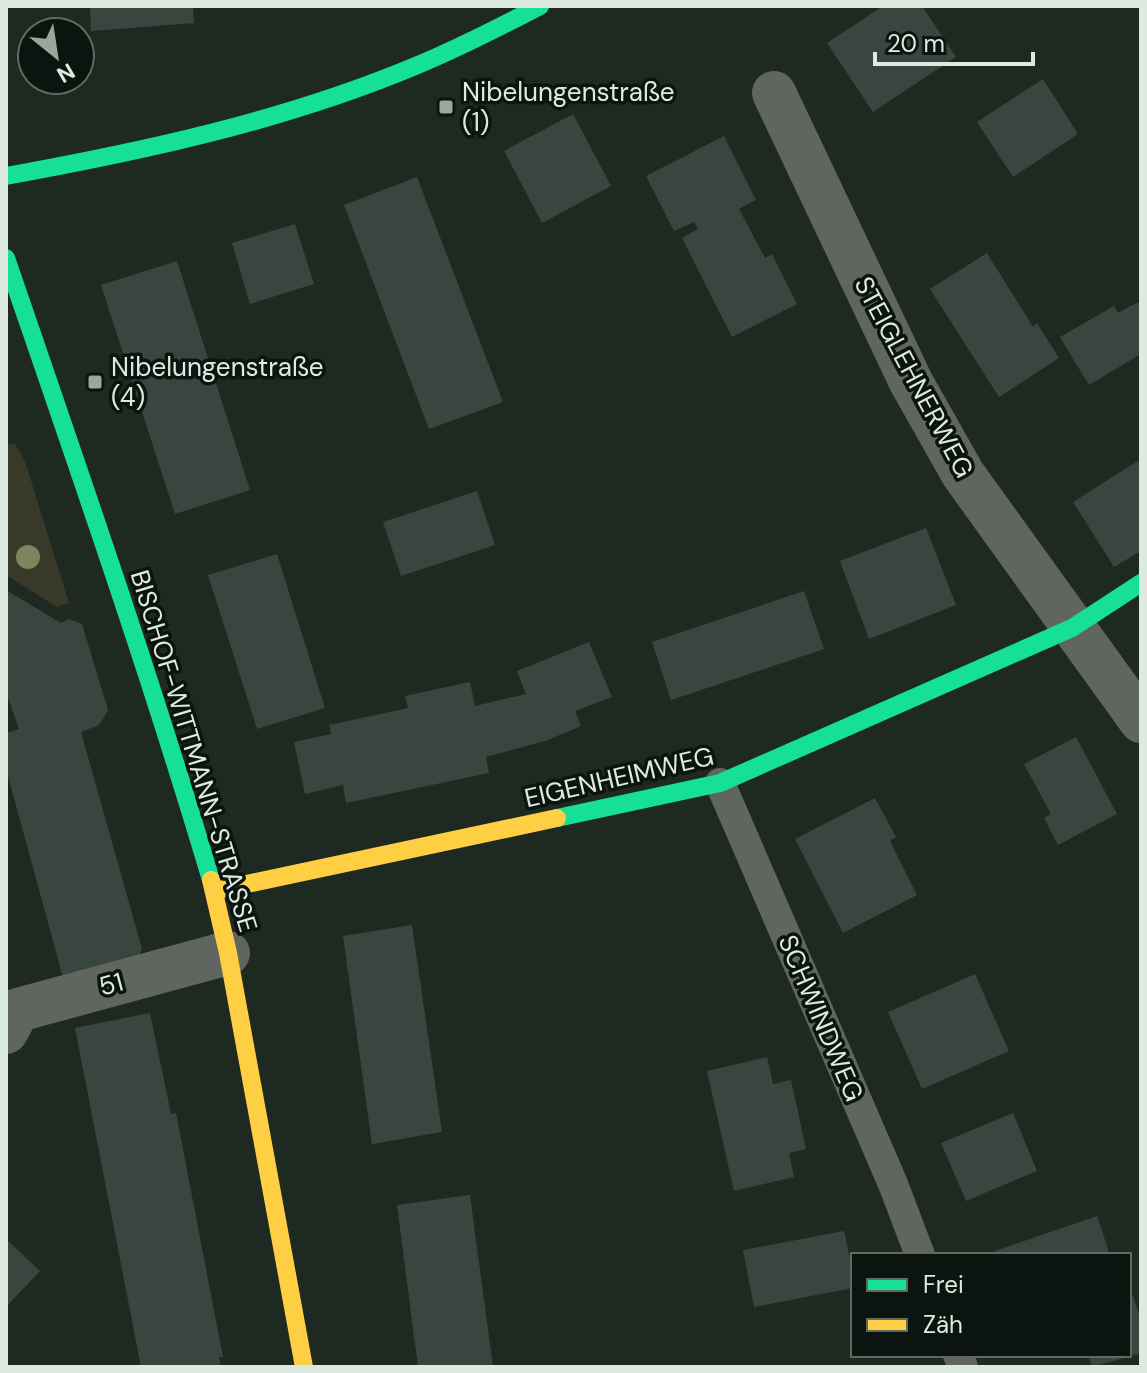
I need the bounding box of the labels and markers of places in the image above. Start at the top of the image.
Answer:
place label: Nibelungenstraße (1) [462,75,675,139]
marker: Nibelungenstraße (1) [437,98,455,116]
place label: Nibelungenstraße (4) [111,350,324,414]
marker: Nibelungenstraße (4) [86,373,104,391]

